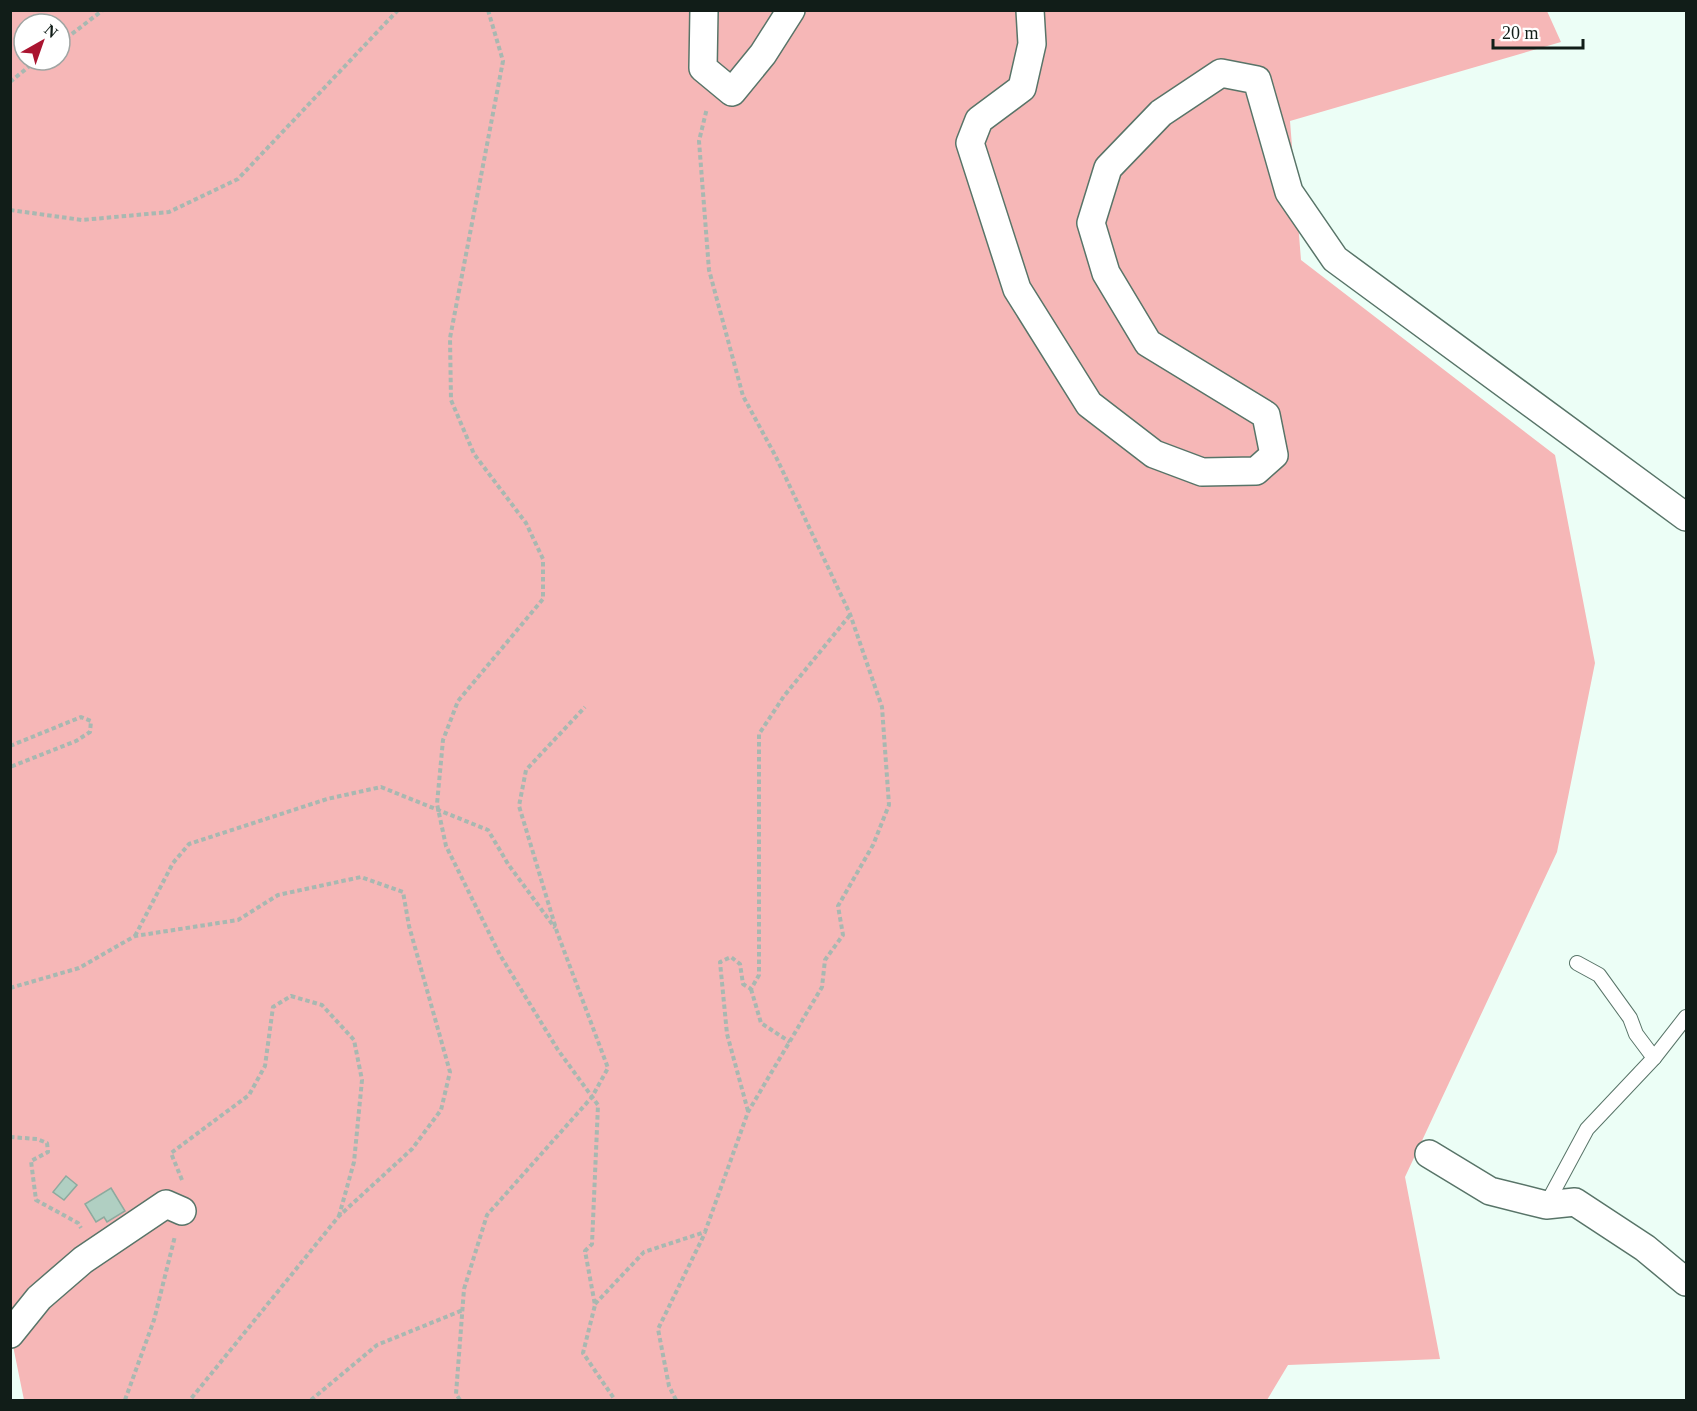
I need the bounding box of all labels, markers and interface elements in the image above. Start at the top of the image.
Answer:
north arrow [12,12,72,72]
scale bar [1493,12,1583,50]
text: N [41,21,62,41]
text: 20 m [1502,23,1539,43]

